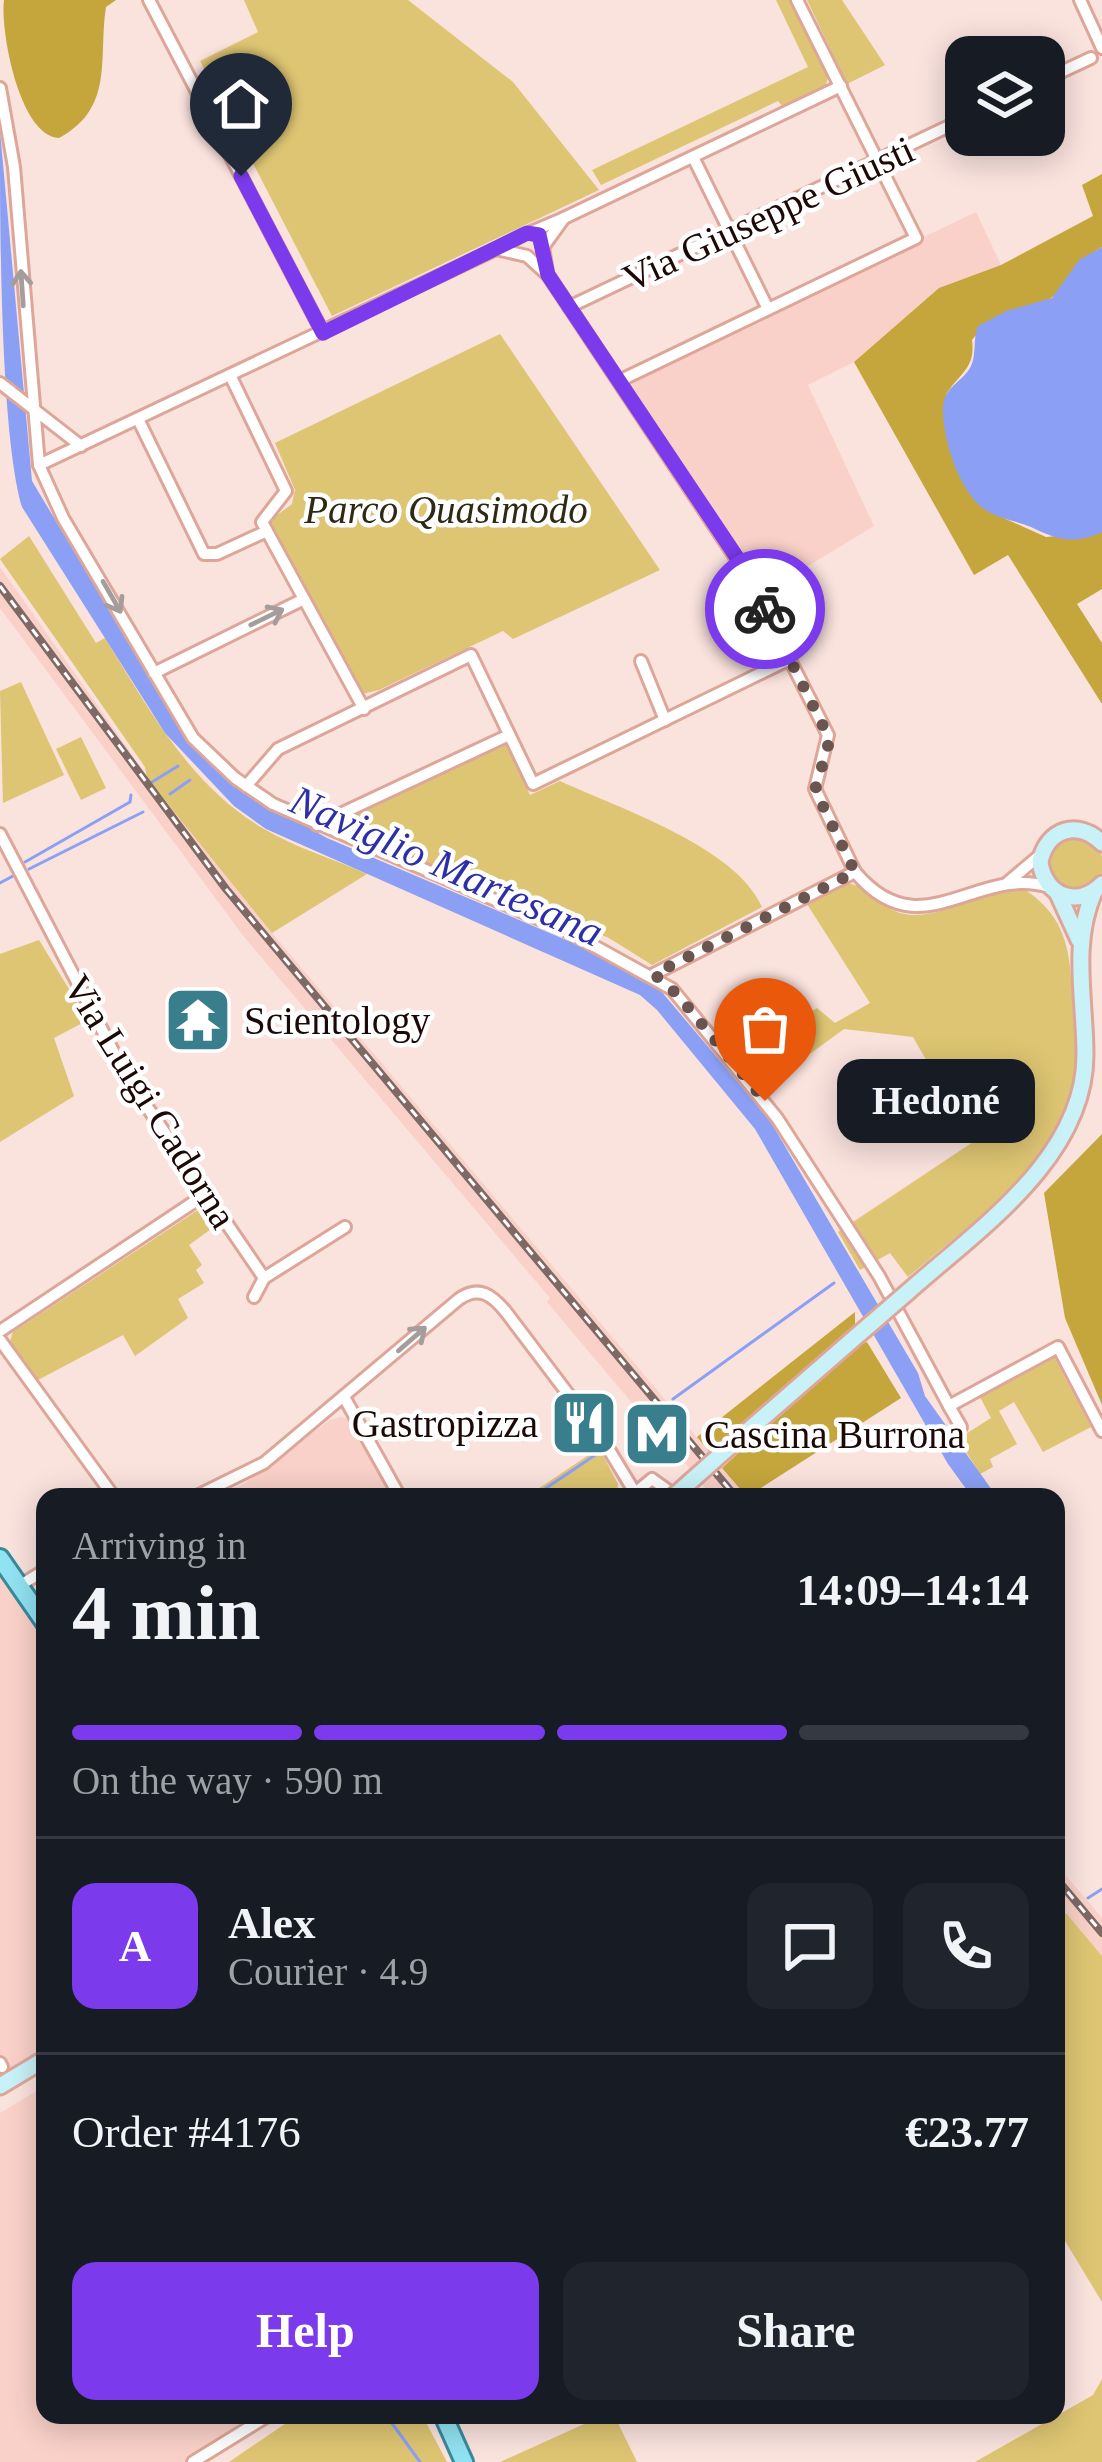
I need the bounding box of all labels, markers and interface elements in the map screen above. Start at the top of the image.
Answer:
map controls [945,36,1065,156]
button: layers [945,36,1065,156]
pin [190,53,292,176]
icon: home [208,71,274,137]
street label: Via Giuseppe Giusti [616,127,921,301]
one-way arrow [11,269,34,308]
park label: Parco Quasimodo [303,488,588,531]
courier [705,549,825,669]
icon: bike [732,576,798,642]
one-way arrow [100,579,124,614]
one-way arrow [248,605,284,628]
water label: Naviglio Martesana [282,776,610,955]
street label: Via Luigi Cadorna [55,967,246,1236]
pin [714,978,816,1101]
temple icon: Scientology [163,985,233,1055]
icon: bag [732,996,798,1062]
place label: Scientology [244,999,431,1043]
callout: Hedoné [837,1059,1035,1143]
text: Hedoné [872,1079,1000,1122]
one-way arrow [396,1326,426,1353]
restaurant icon: Gastropizza [549,1388,619,1458]
metro station icon: Cascina Burrona [622,1399,692,1469]
place label: Gastropizza [352,1402,538,1446]
place label: Cascina Burrona [704,1413,965,1456]
text: Arriving in [72,1524,246,1567]
text: 14:09–14:14 [797,1565,1029,1615]
text: 4 min [72,1569,261,1656]
text: On the way · 590 m [72,1759,383,1802]
button: chat [747,1883,873,2009]
button: phone [903,1883,1029,2009]
text: Alex [228,1898,315,1948]
text: A [119,1921,151,1971]
text: Courier · 4.9 [228,1950,428,1993]
text: Order #4176 [72,2107,301,2157]
text: €23.77 [905,2107,1029,2157]
button: Help [72,2262,539,2400]
button: Share [563,2262,1029,2400]

